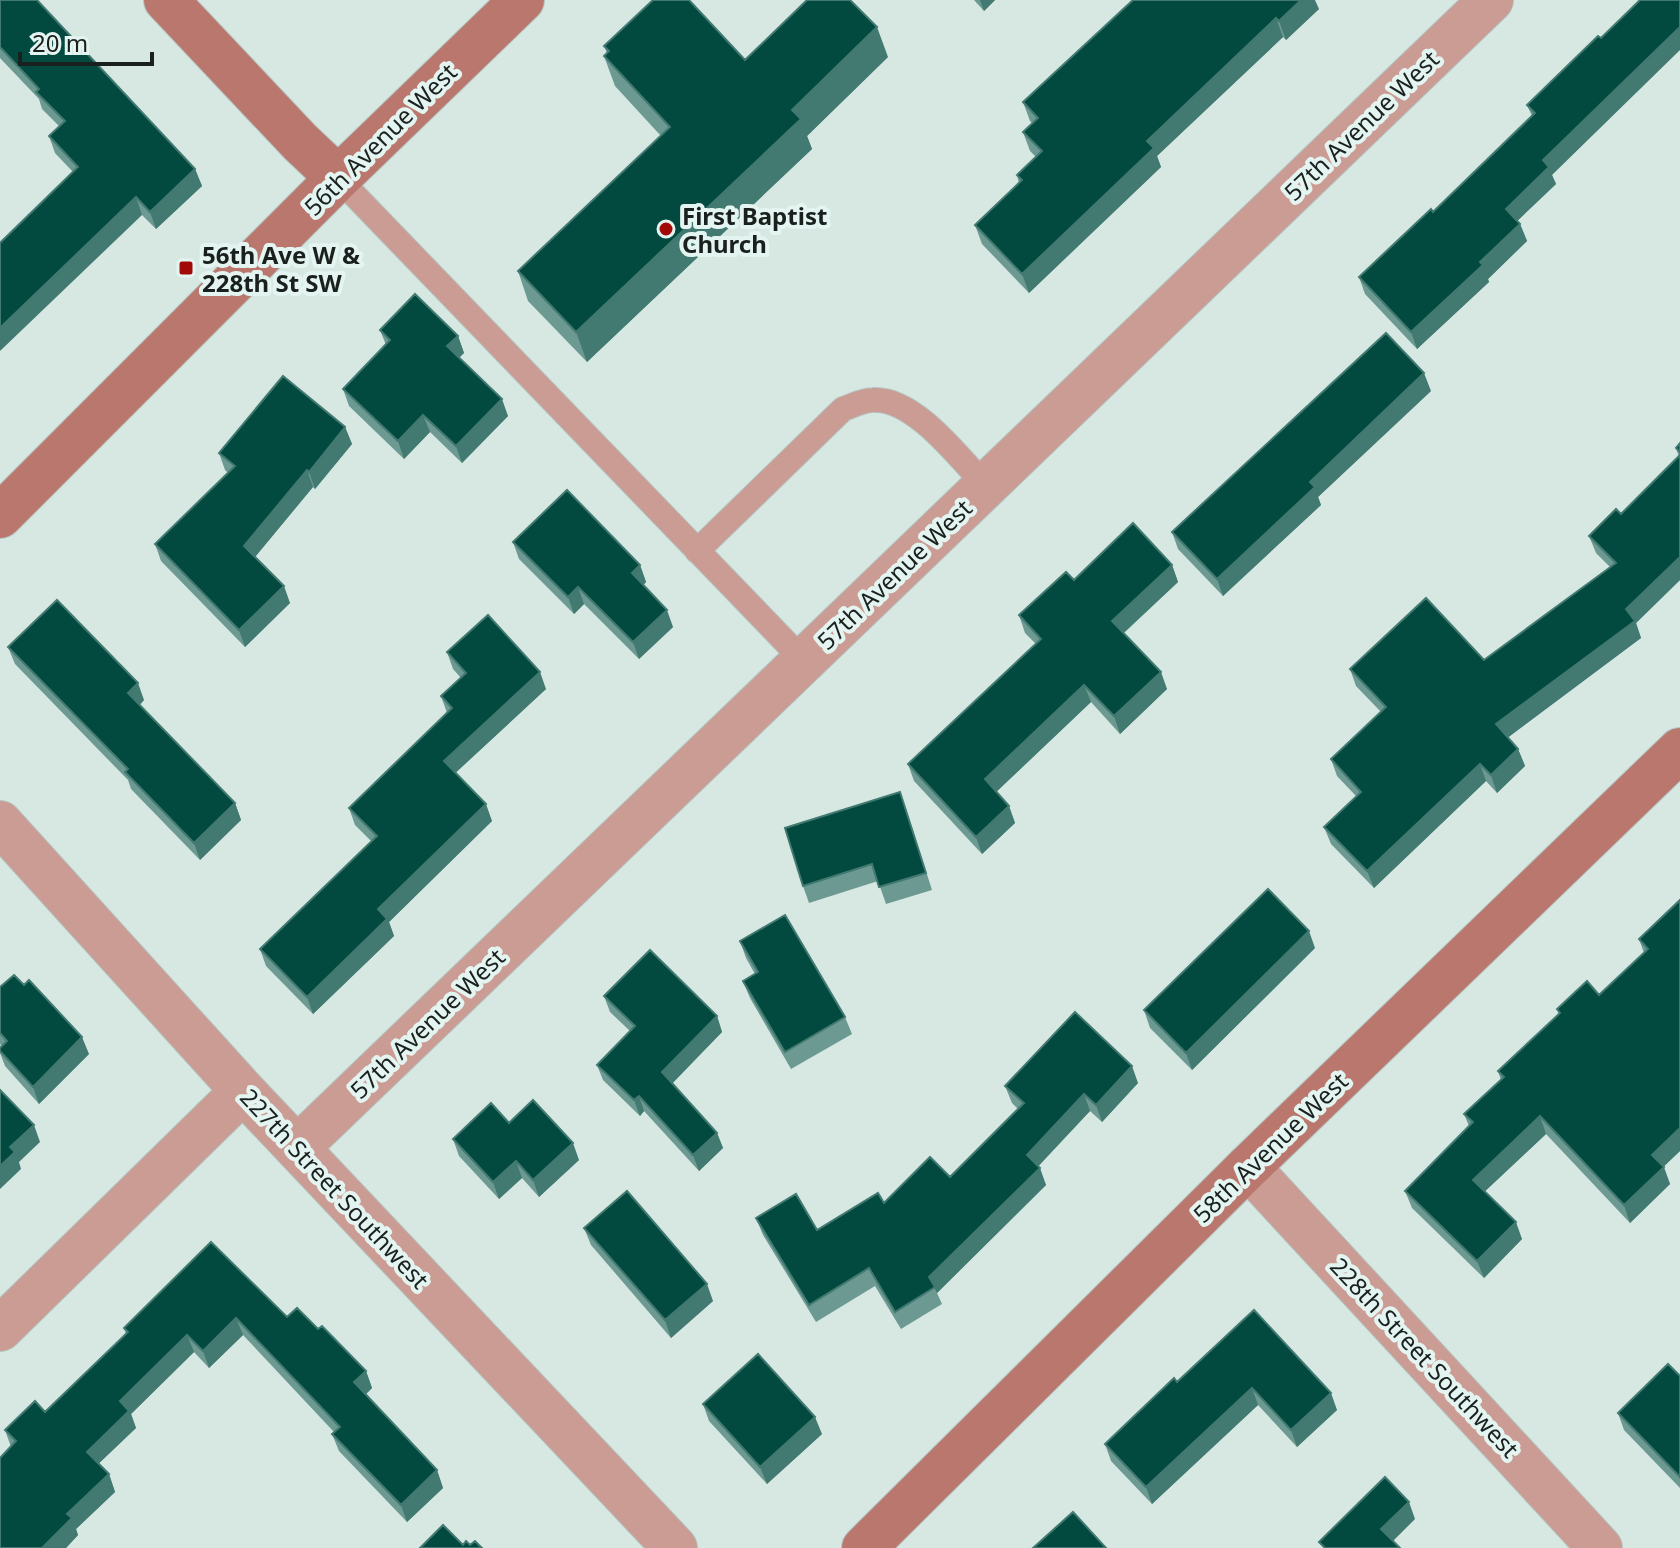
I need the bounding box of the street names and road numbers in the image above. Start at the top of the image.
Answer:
street label: 57th Avenue West [1276,42,1446,207]
street label: 56th Avenue West [296,55,464,223]
street label: 57th Avenue West [809,491,979,656]
street label: 57th Avenue West [342,940,512,1105]
street label: 58th Avenue West [1185,1064,1355,1229]
street label: 227th Street Southwest [233,1081,437,1296]
street label: 228th Street Southwest [1323,1250,1527,1465]

